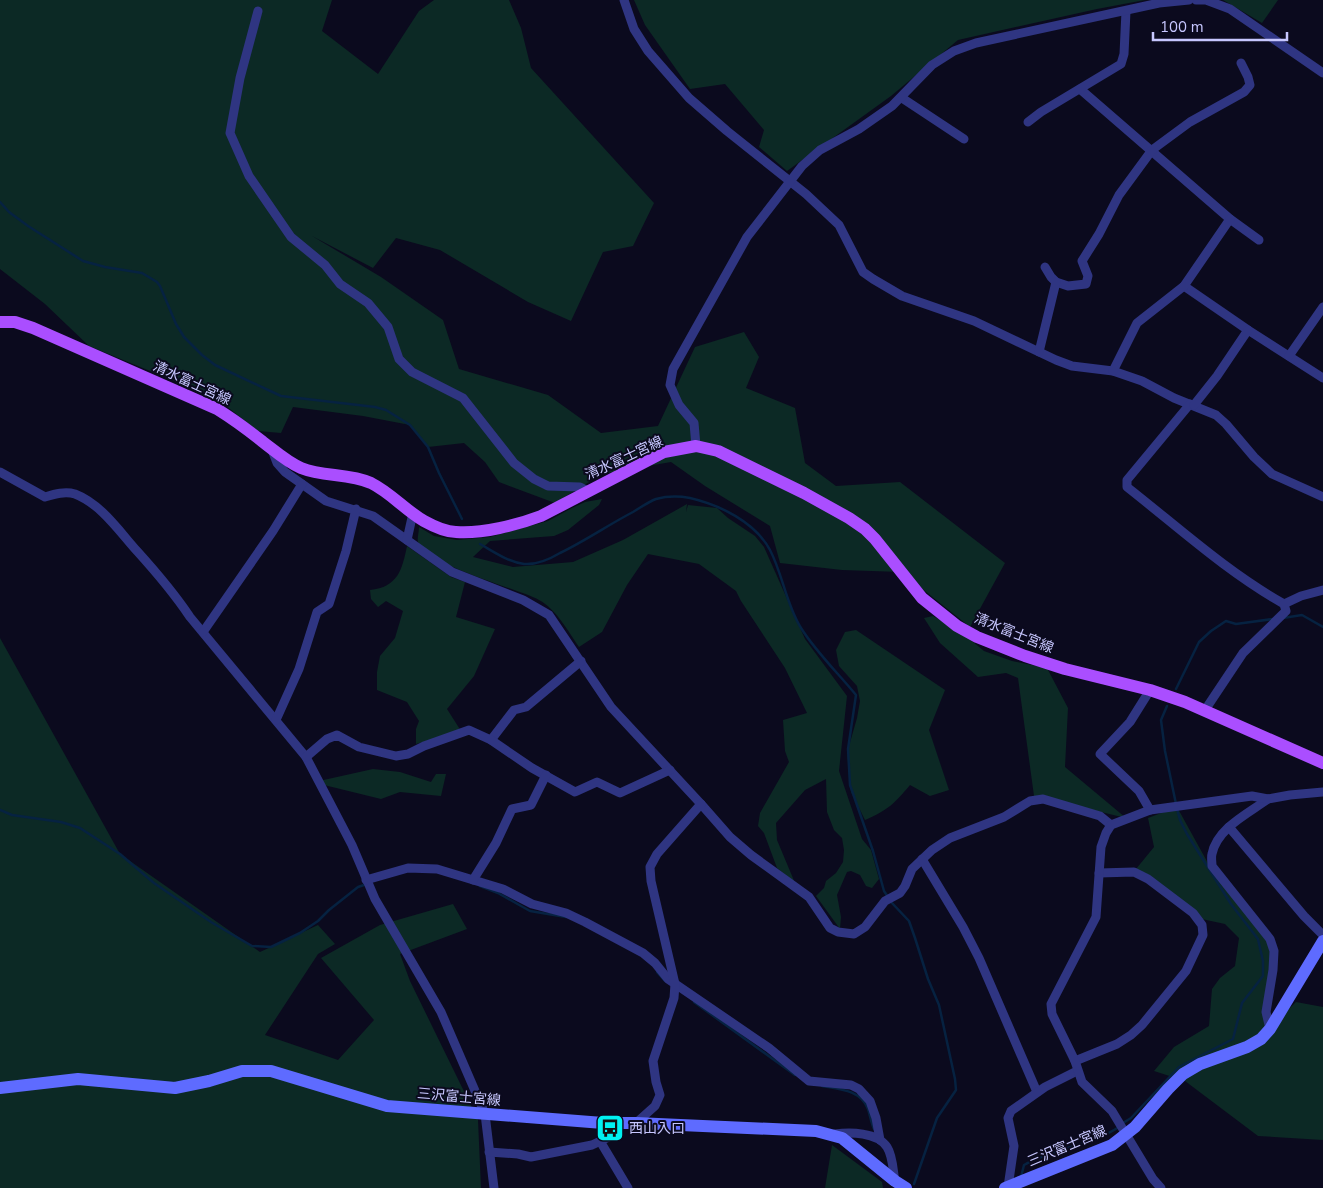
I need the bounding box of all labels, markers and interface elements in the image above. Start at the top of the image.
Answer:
scale bar [1153,10,1287,42]
text: 100 m [1160,17,1204,37]
street label: 清水富士宮線 [150,357,234,409]
street label: 清水富士宮線 [582,432,666,484]
street label: 清水富士宮線 [971,608,1057,658]
street label: 三沢富士宮線 [416,1084,502,1110]
bus stop icon: 西山入口 [595,1113,625,1143]
place label: 西山入口 [629,1119,685,1138]
street label: 三沢富士宮線 [1025,1121,1109,1171]

